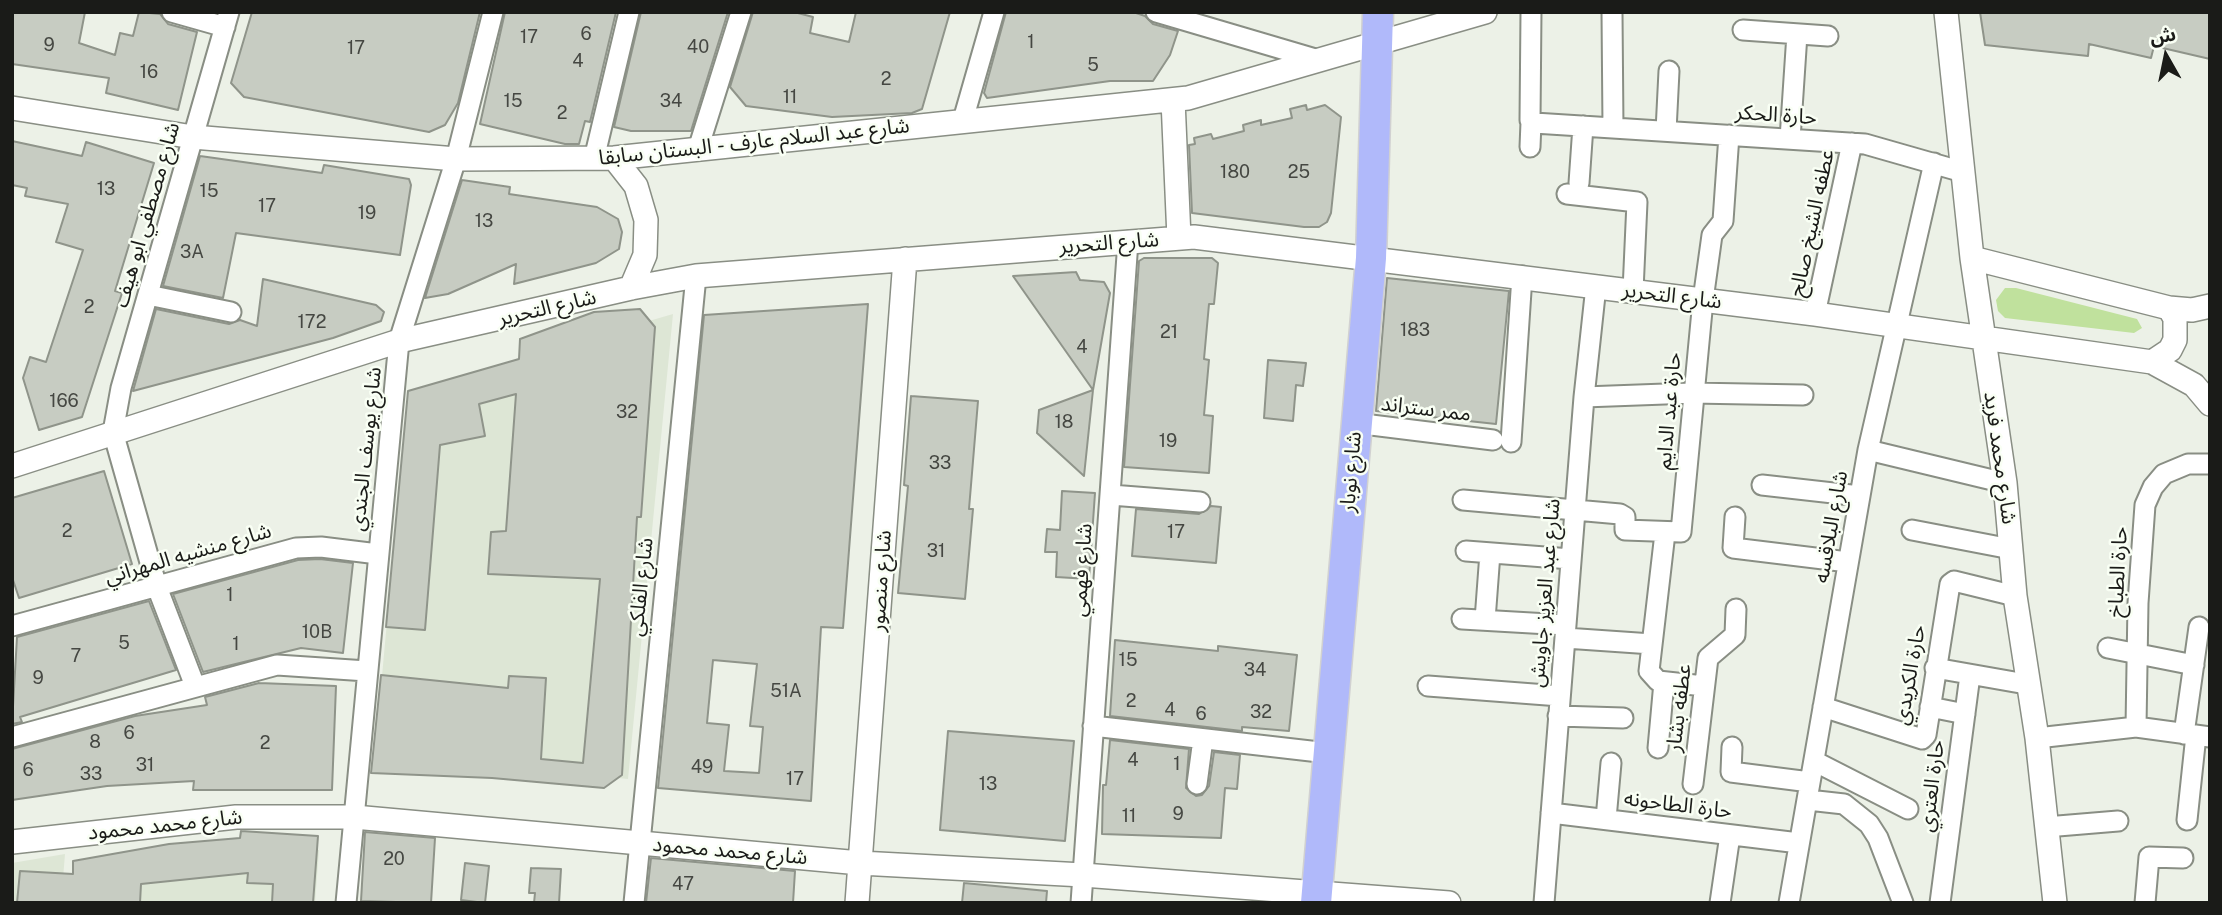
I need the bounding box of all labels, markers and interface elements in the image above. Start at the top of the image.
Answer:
north arrow [2131,21,2201,91]
text: ش [2148,22,2177,48]
house number: 6 [580,23,592,45]
house number: 17 [520,26,538,48]
house number: 1 [1027,31,1035,53]
house number: 9 [43,34,55,56]
house number: 40 [687,36,709,58]
house number: 17 [347,37,365,59]
house number: 4 [572,50,584,72]
house number: 5 [1087,54,1099,76]
house number: 16 [140,61,158,83]
house number: 2 [881,68,891,90]
house number: 11 [783,86,797,108]
house number: 15 [504,90,522,112]
house number: 34 [660,90,682,112]
street label: حارة الحكر [1734,100,1818,130]
house number: 2 [557,102,567,124]
street label: شارع عبد السلام عارف - البستان سابقا [597,113,911,171]
street label: شارع مصطفي ابو هيف [109,120,185,310]
street label: عطفه الشيخ صالح [1784,147,1840,299]
house number: 180 [1220,161,1250,183]
house number: 25 [1288,161,1310,183]
house number: 13 [97,178,115,200]
house number: 15 [200,180,218,202]
house number: 17 [258,195,276,217]
house number: 19 [358,202,376,224]
house number: 13 [475,210,493,232]
street label: شارع التحرير [1058,227,1160,259]
house number: 3A [180,241,204,263]
street label: شارع التحرير [1621,277,1723,315]
street label: شارع التحرير [495,284,599,332]
house number: 2 [84,296,94,318]
house number: 172 [298,311,326,333]
house number: 183 [1400,319,1430,341]
house number: 21 [1160,321,1178,343]
house number: 4 [1076,336,1088,358]
street label: حارة عبد الدايم [1651,351,1687,471]
street label: شارع يوسف الجندي [345,366,387,532]
house number: 166 [49,390,79,412]
street label: شارع محمد فريد [1978,390,2022,526]
street label: ممر ستراند [1380,391,1472,427]
house number: 32 [616,401,638,423]
house number: 18 [1055,411,1073,433]
house number: 19 [1159,430,1177,452]
street label: شارع نوبار [1335,431,1367,513]
house number: 33 [929,452,951,474]
street label: شارع البلاقسه [1809,469,1853,585]
street label: شارع عبد العزيز جاويش [1524,497,1566,689]
street label: شارع منشيه المهراني [102,518,274,590]
house number: 2 [62,520,72,542]
house number: 17 [1167,521,1185,543]
street label: شارع فهمي [1066,522,1098,618]
street label: حارة الطباخ [2103,526,2133,618]
street label: شارع منصور [865,529,897,633]
street label: شارع الفلكي [623,536,659,638]
house number: 31 [927,540,945,562]
house number: 1 [226,584,234,606]
house number: 10B [302,621,332,643]
street label: حارة الكريدي [1889,623,1931,727]
house number: 5 [118,632,130,654]
house number: 1 [232,633,240,655]
house number: 7 [71,645,81,667]
house number: 15 [1119,649,1137,671]
house number: 34 [1244,659,1266,681]
street label: عطفه بشار [1661,663,1697,753]
house number: 9 [32,667,44,689]
house number: 51A [770,680,802,702]
house number: 2 [1126,690,1136,712]
house number: 4 [1164,699,1176,721]
house number: 32 [1250,701,1272,723]
house number: 6 [1195,703,1207,725]
house number: 6 [123,722,135,744]
house number: 8 [89,731,101,753]
house number: 2 [260,732,270,754]
street label: حارة العتري [1914,739,1950,833]
house number: 4 [1127,749,1139,771]
house number: 1 [1173,753,1181,775]
house number: 31 [136,754,154,776]
house number: 49 [691,756,713,778]
house number: 6 [22,759,34,781]
house number: 33 [80,763,102,785]
house number: 17 [786,768,804,790]
house number: 13 [979,773,997,795]
street label: حارة الطاحونه [1623,786,1733,824]
house number: 9 [1172,803,1184,825]
street label: شارع محمد محمود [86,804,244,846]
house number: 11 [1122,805,1136,827]
street label: شارع محمد محمود [652,832,808,870]
house number: 20 [383,848,405,870]
house number: 47 [672,873,694,895]

